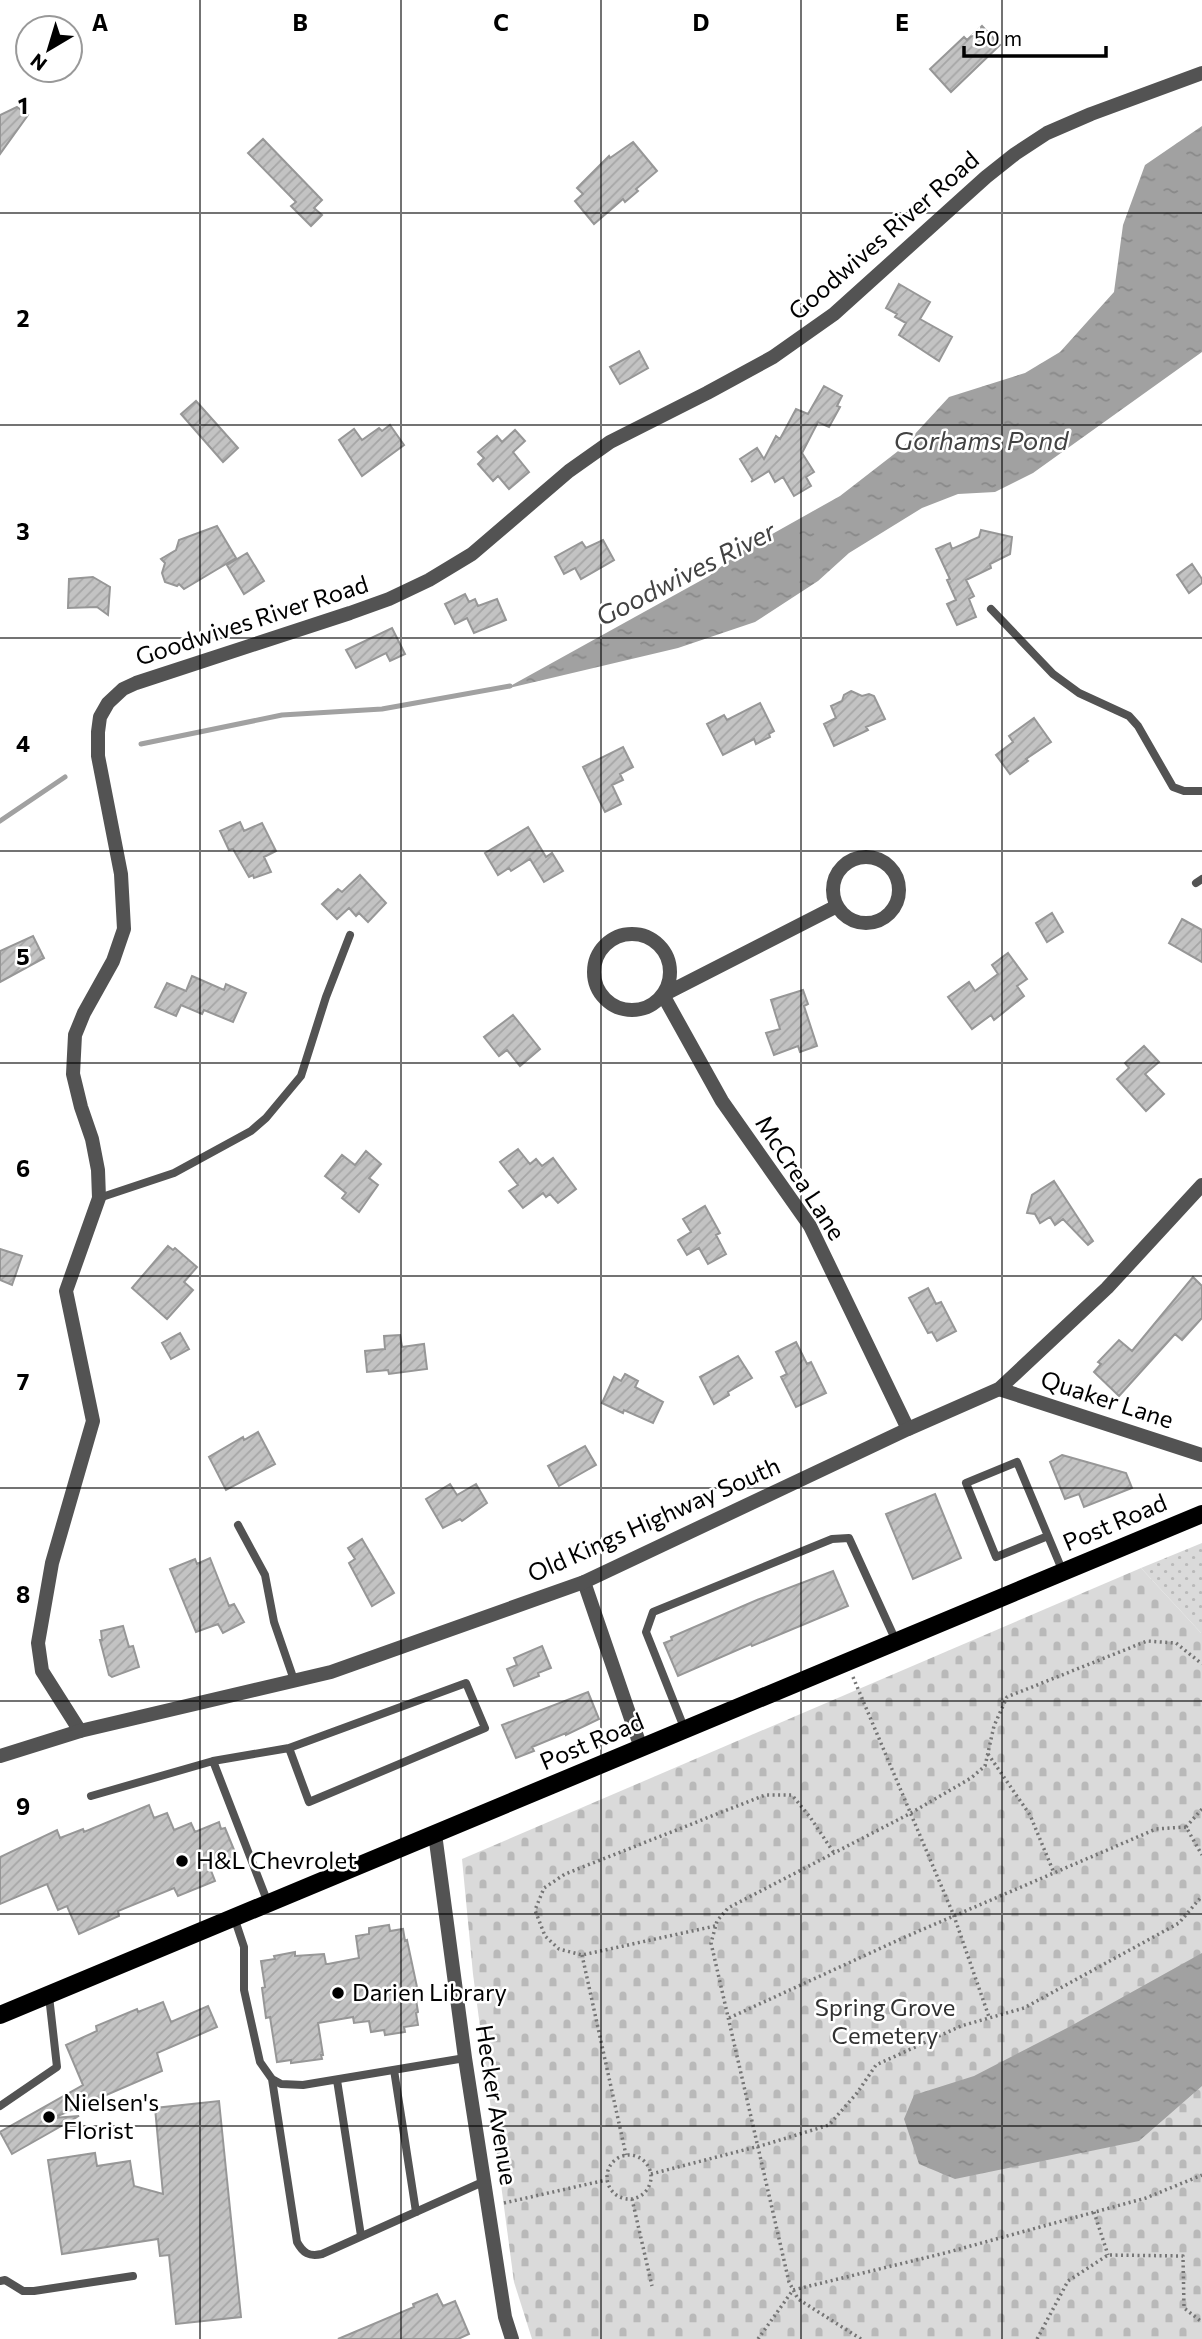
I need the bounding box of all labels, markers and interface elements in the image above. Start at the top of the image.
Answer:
text: A [92,8,109,36]
text: B [292,8,308,36]
text: C [493,8,509,36]
text: D [693,8,710,36]
text: E [895,8,909,36]
north arrow [14,14,84,84]
scale bar [964,14,1106,58]
text: 50 m [974,25,1022,50]
text: N [26,49,51,76]
text: 1 [18,91,28,119]
street label: Goodwives River Road [782,144,984,325]
text: 2 [16,304,30,332]
water label: Gorhams Pond [894,424,1069,455]
water label: Goodwives River [590,513,782,631]
text: 3 [16,517,30,545]
street label: Goodwives River Road [132,568,371,671]
text: 4 [16,729,30,757]
text: 5 [16,942,30,970]
street label: McCrea Lane [750,1109,852,1245]
text: 6 [16,1154,30,1182]
street label: Quaker Lane [1038,1364,1177,1434]
text: 7 [17,1367,29,1395]
street label: Old Kings Highway South [523,1450,784,1587]
street label: Post Road [1058,1487,1171,1556]
text: 8 [16,1580,30,1608]
street label: Post Road [535,1706,648,1775]
text: 9 [16,1792,30,1820]
place label: H&L Chevrolet [196,1845,357,1874]
marker: H&L Chevrolet [174,1853,190,1869]
place label: Darien Library [352,1977,507,2006]
marker: Darien Library [330,1985,346,2001]
park label: Spring Grove Cemetery [815,1992,955,2049]
street label: Hecker Avenue [471,2023,524,2187]
place label: Nielsen's Florist [63,2087,159,2144]
marker: Nielsen's Florist [41,2109,57,2125]

